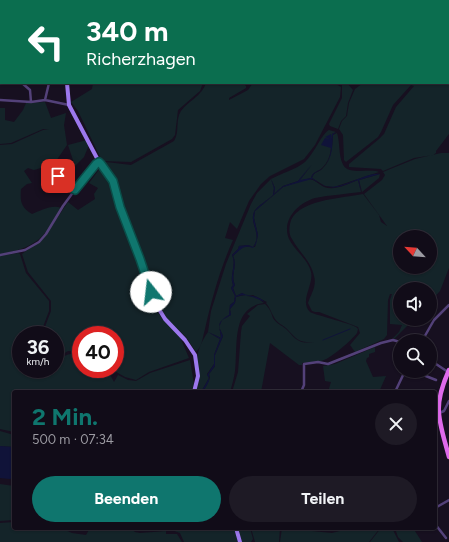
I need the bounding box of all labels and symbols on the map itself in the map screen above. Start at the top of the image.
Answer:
pin [41,159,75,193]
north arrow [393,230,437,274]
position arrow [130,271,172,313]
speed limit sign: 40 [72,326,124,378]

